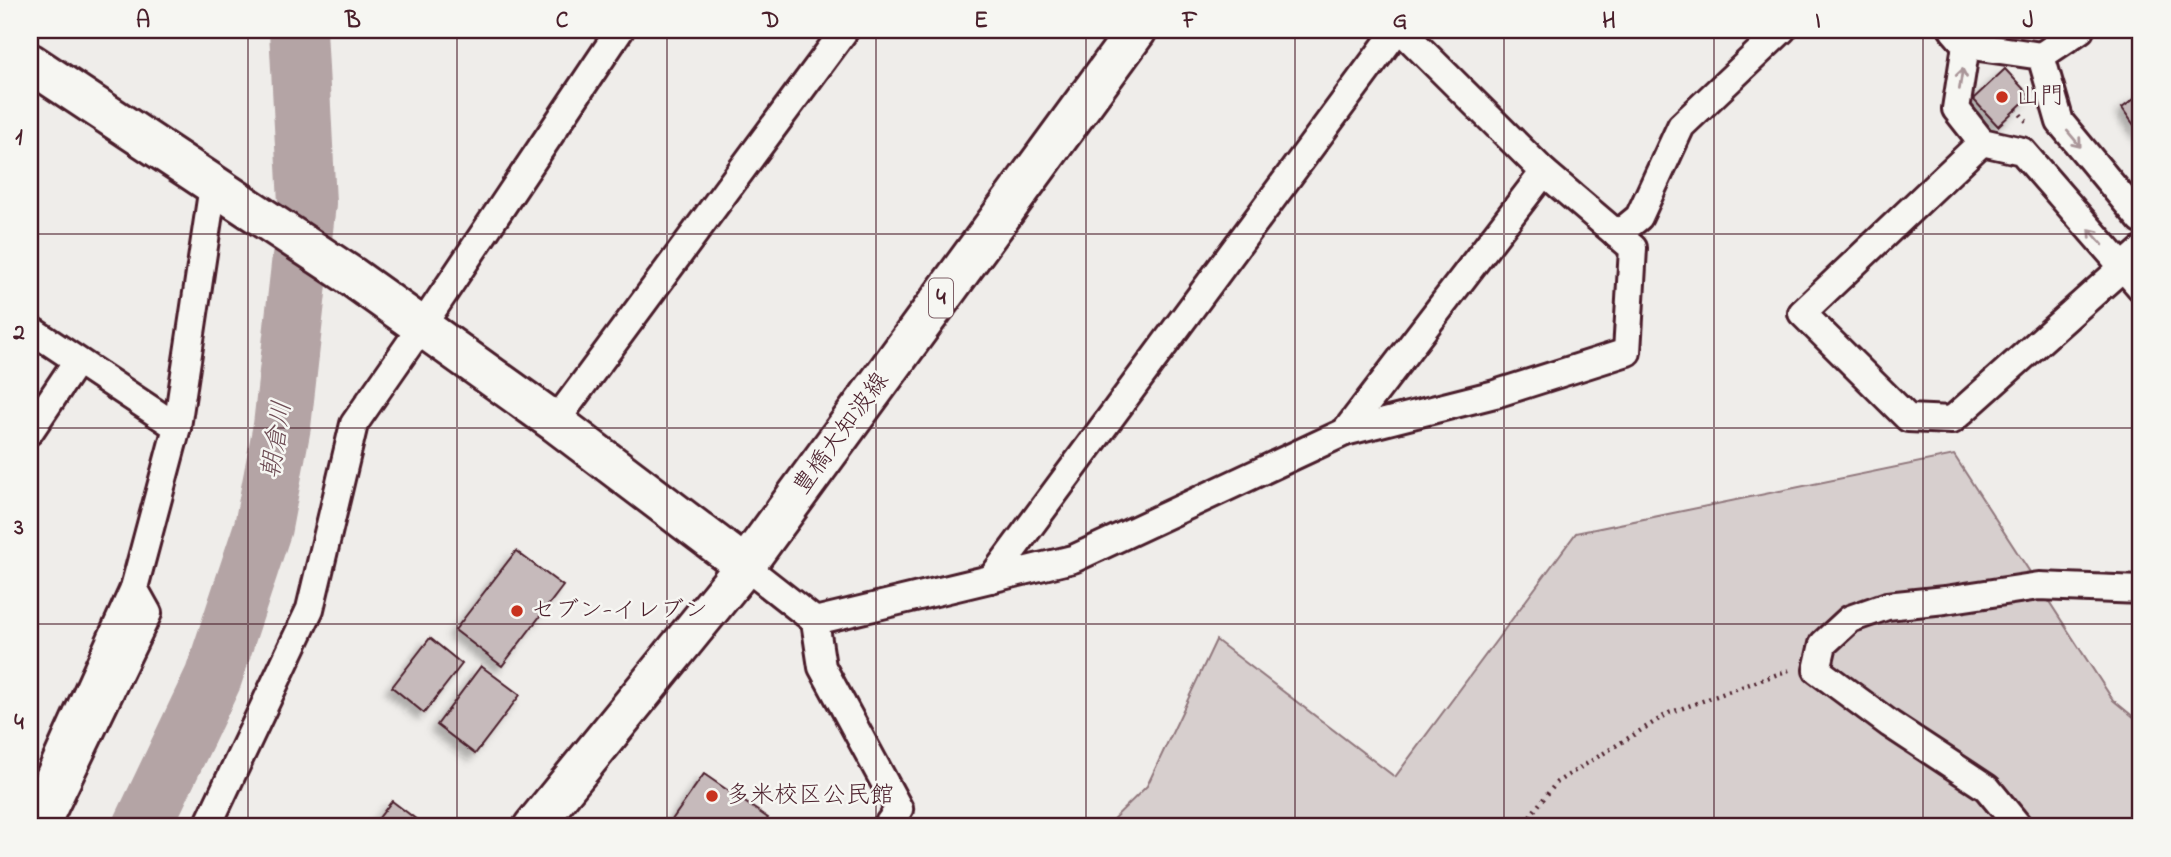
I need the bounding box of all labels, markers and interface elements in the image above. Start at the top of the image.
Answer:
text: A [136,5,150,38]
text: B [344,5,361,38]
text: C [556,5,569,38]
text: D [762,5,779,38]
text: E [974,5,988,38]
text: F [1182,5,1198,38]
text: G [1393,5,1407,38]
text: H [1602,5,1616,38]
text: I [1815,5,1821,38]
text: J [2022,5,2034,38]
one-way arrow [1955,68,1968,91]
place label: 山門 [2016,80,2064,115]
marker: 山門 [1994,89,2010,105]
text: 1 [15,122,23,155]
one-way arrow [2066,130,2082,148]
one-way arrow [2088,228,2104,246]
road number: 4 [929,278,953,318]
text: 2 [12,317,25,350]
street label: 豊橋大知波線 [786,365,898,503]
water label: 朝倉川 [253,399,303,481]
text: 3 [13,512,24,545]
place label: セブン-イレブン [531,594,708,629]
marker: セブン-イレブン [509,603,525,619]
text: 4 [14,707,24,740]
place label: 多米校区公民館 [726,779,894,814]
marker: 多米校区公民館 [704,788,720,804]

